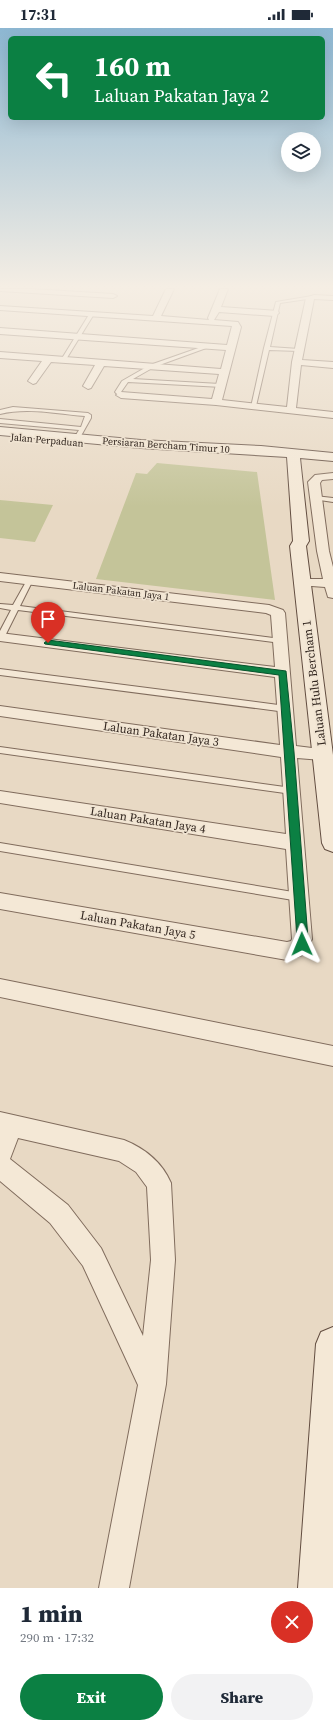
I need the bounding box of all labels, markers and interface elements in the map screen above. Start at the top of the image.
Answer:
text: 17:31 [20,4,57,25]
text: 160 m [94,47,171,85]
icon: left [28,52,80,104]
text: Laluan Pakatan Jaya 2 [94,83,269,108]
map controls [281,132,321,172]
button: layers [281,132,321,172]
street label: Jalan Perpaduan [9,430,84,450]
street label: Persiaran Bercham Timur 10 [102,434,230,456]
street label: Laluan Pakatan Jaya 1 [72,579,170,603]
pin [31,602,65,643]
icon: arrive [37,608,59,630]
street label: Laluan Hulu Bercham 1 [298,619,330,747]
street label: Laluan Pakatan Jaya 3 [102,718,220,750]
street label: Laluan Pakatan Jaya 4 [89,803,207,837]
street label: Laluan Pakatan Jaya 5 [79,907,197,943]
position arrow [281,923,323,965]
text: 1 min [20,1597,83,1630]
button: close [271,1601,313,1643]
text: 290 m · 17:32 [20,1629,94,1646]
button: Exit [20,1674,163,1720]
button: Share [171,1674,313,1720]

